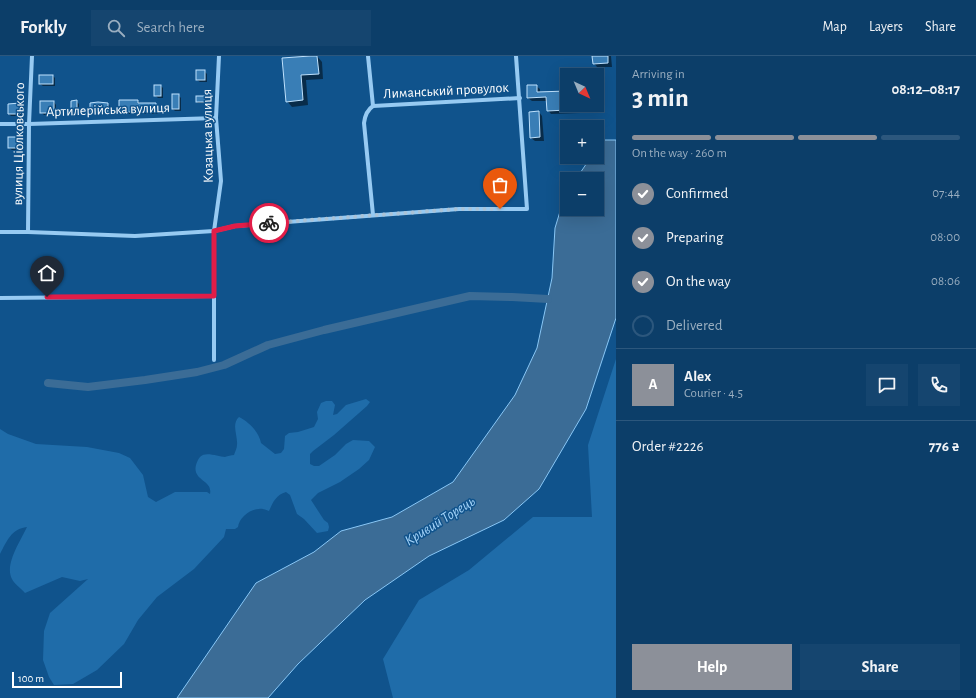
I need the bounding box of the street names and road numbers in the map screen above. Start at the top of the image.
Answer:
street label: Лиманський провулок [383,81,510,101]
street label: вулиця Ціолковського [11,82,27,206]
street label: Козацька вулиця [200,89,216,183]
street label: Артилерійська вулиця [46,101,170,119]

